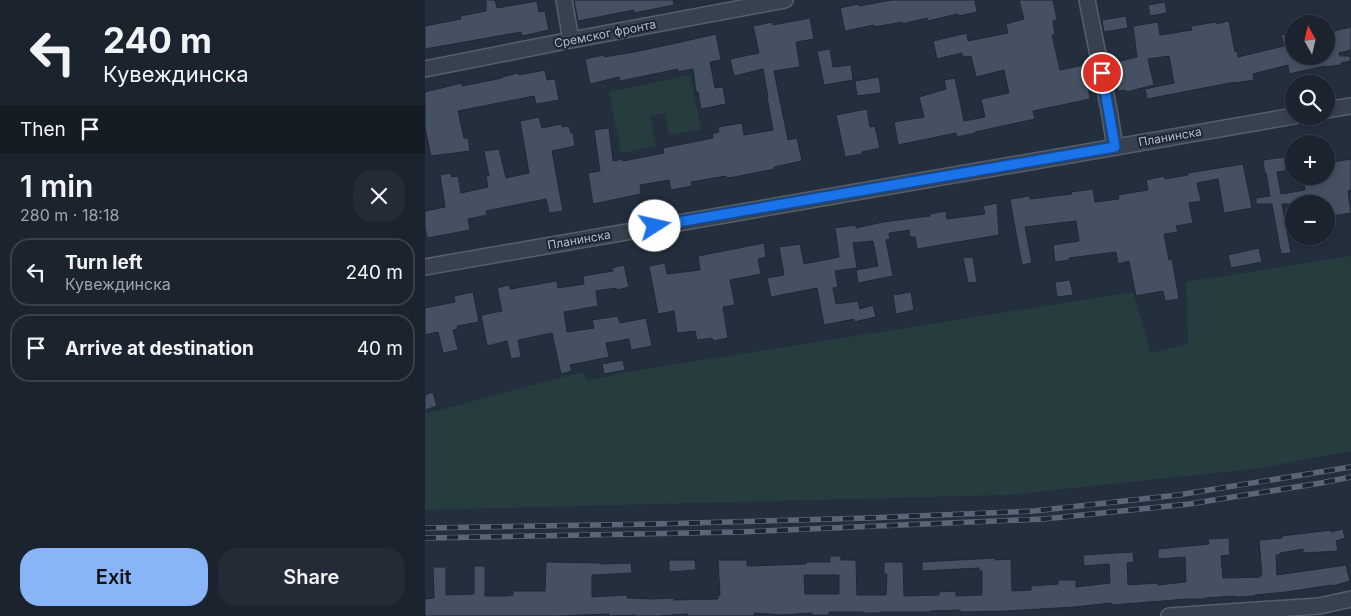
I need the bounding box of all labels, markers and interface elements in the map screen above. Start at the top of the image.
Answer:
north arrow [1285,15,1335,65]
map controls [1285,15,1335,245]
street label: Сремског фронта [553,16,657,51]
text: 240 m [103,19,212,61]
icon: left [20,20,85,85]
pin [1081,52,1123,94]
icon: arrive [1088,59,1116,87]
text: Кувеждинска [103,61,249,87]
button: search [1285,75,1335,125]
icon: arrive [76,115,104,143]
text: Then [20,118,66,141]
street label: Планинска [1137,124,1203,149]
button: + [1285,135,1335,185]
text: 1 min [20,168,93,204]
button: close [353,170,405,222]
button: − [1285,195,1335,245]
position arrow [628,199,680,251]
text: 280 m · 18:18 [20,205,119,225]
street label: Планинска [546,227,612,252]
text: Turn left [65,251,143,274]
icon: left [22,258,50,286]
text: 240 m [345,261,403,284]
text: Кувеждинска [65,274,171,294]
icon: arrive [22,334,50,362]
text: Arrive at destination [65,337,254,360]
text: 40 m [357,337,403,360]
button: Exit [20,548,208,606]
button: Share [218,548,405,606]

